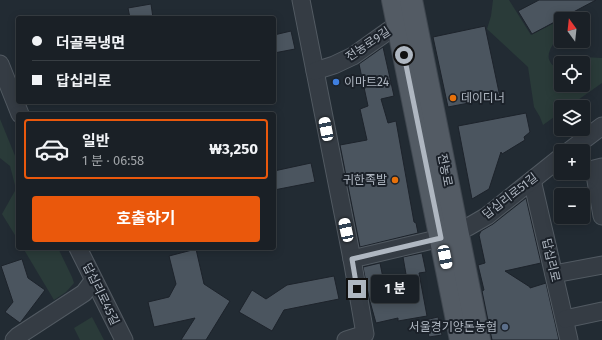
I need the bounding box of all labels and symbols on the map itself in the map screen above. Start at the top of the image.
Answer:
north arrow [554,12,590,48]
street label: 전농로9길 [343,24,393,64]
route start [395,46,413,64]
place label: 이마트24 [344,75,390,89]
marker: 이마트24 [331,77,341,87]
place label: 데이디너 [461,91,505,105]
marker: 데이디너 [448,93,458,103]
car [318,116,334,142]
street label: 전농로 [435,152,455,188]
street label: 답십리로51길 [480,170,540,222]
place label: 귀한족발 [343,173,387,187]
marker: 귀한족발 [390,175,400,185]
car [338,217,354,243]
street label: 답십리로 [539,237,563,283]
car [437,244,453,270]
street label: 답십리로45길 [80,261,122,327]
callout: 1 분 [371,275,419,303]
route end [348,280,366,298]
place label: 서울경기양돈농협 [409,320,497,334]
marker: 서울경기양돈농협 [500,322,510,332]

